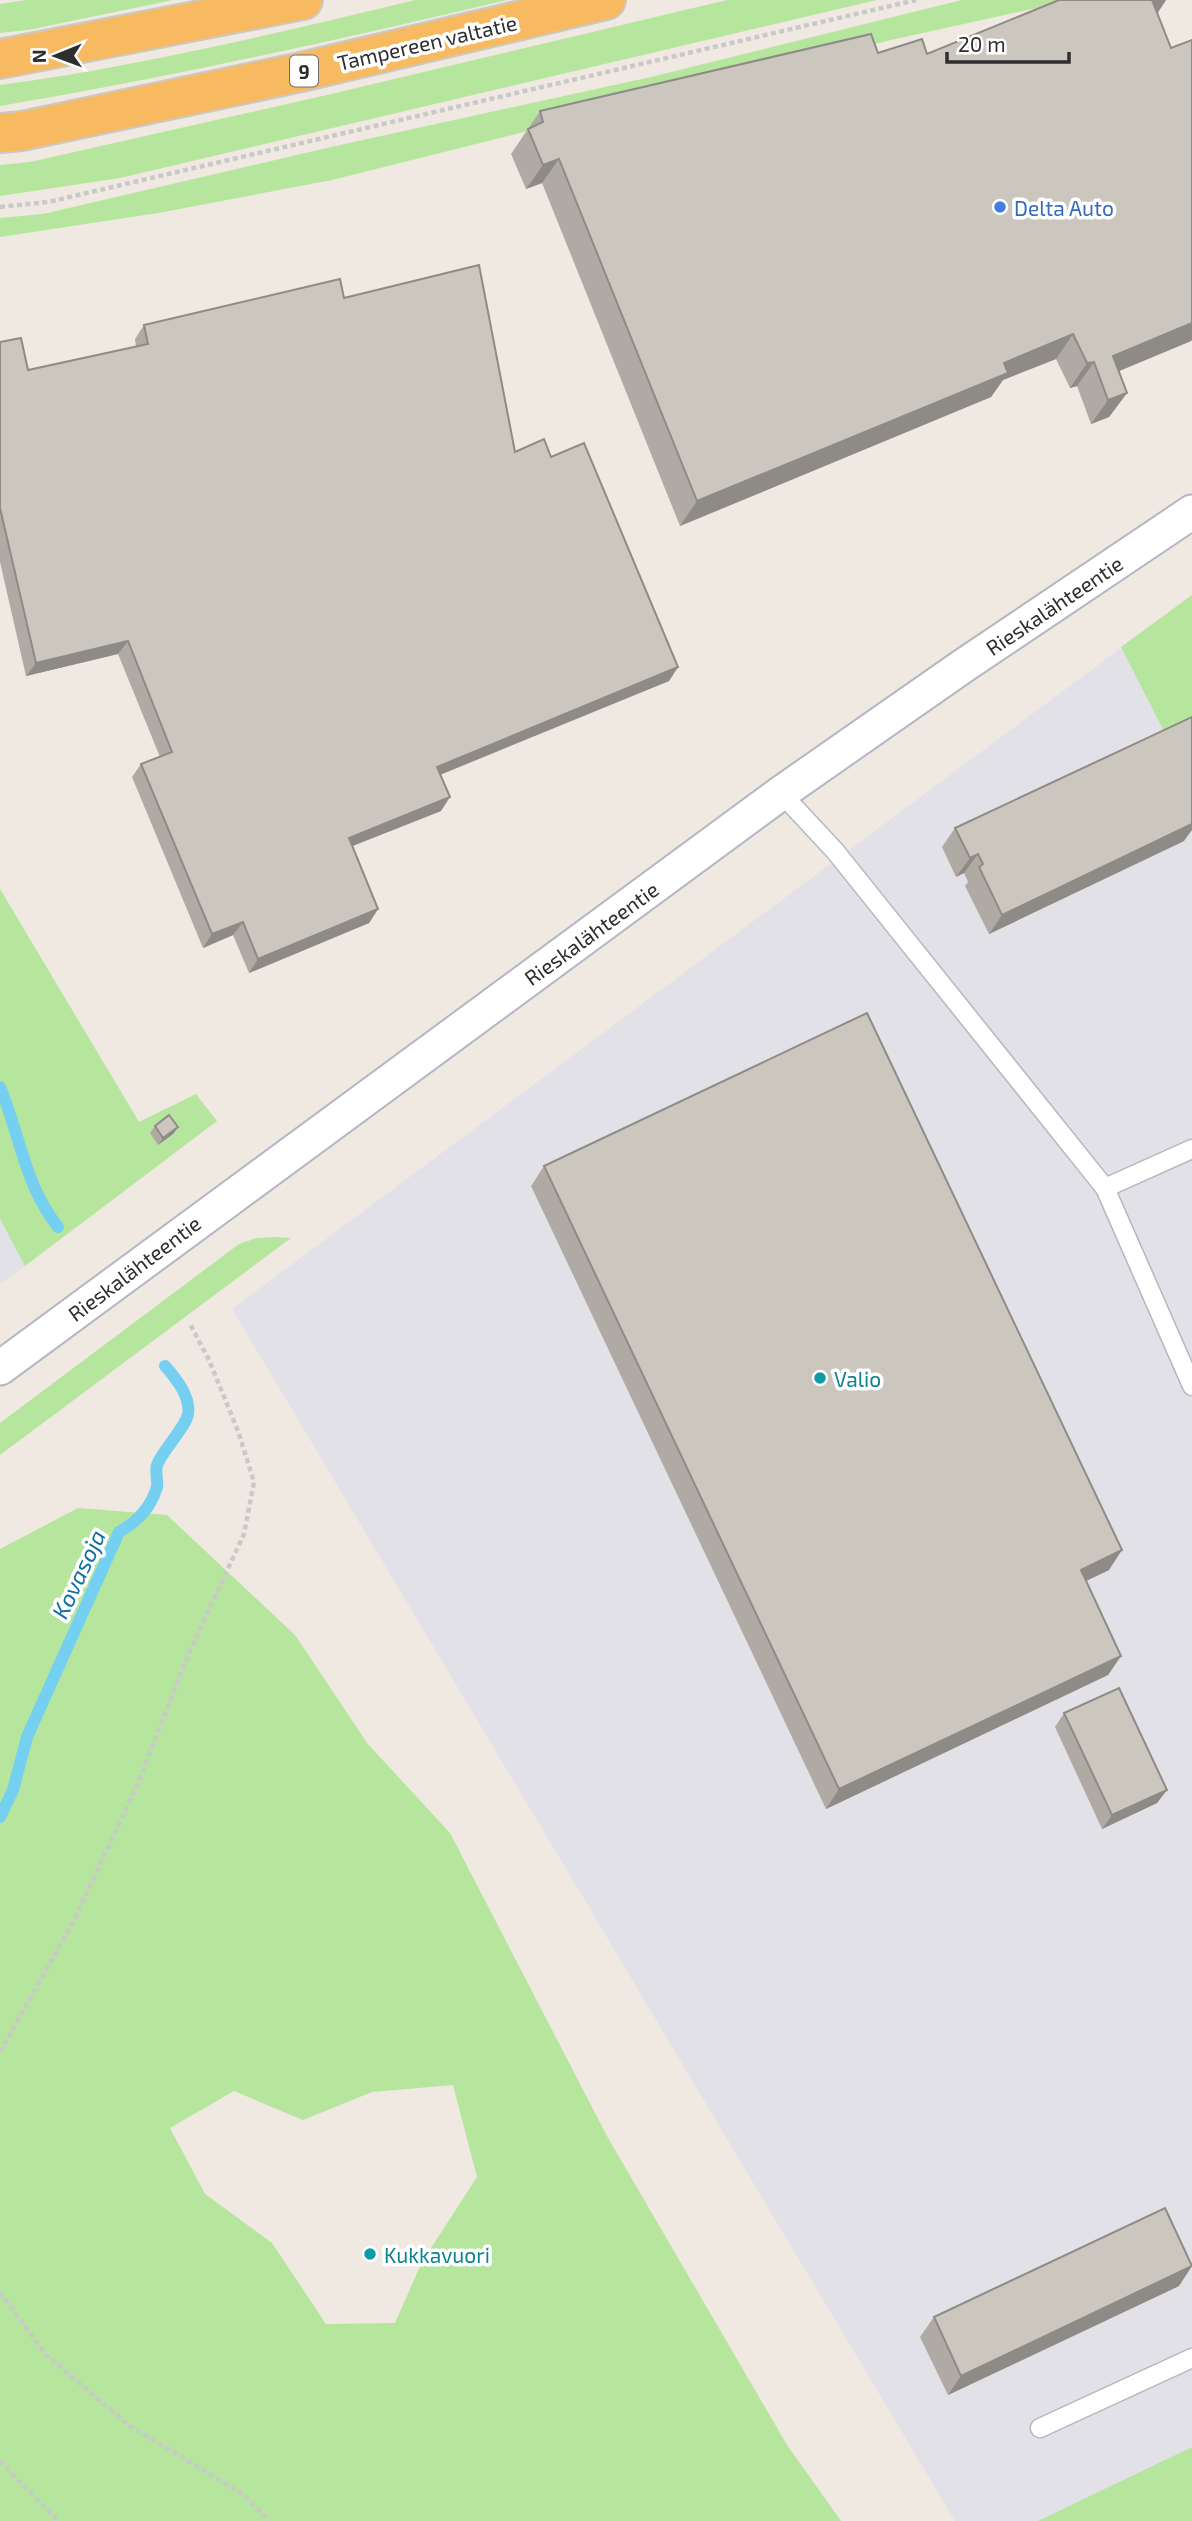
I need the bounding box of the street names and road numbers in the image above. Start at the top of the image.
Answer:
street label: Tampereen valtatie [335,9,519,75]
road number: 9 [290,55,318,86]
street label: Rieskalähteentie [981,550,1127,660]
street label: Rieskalähteentie [519,876,663,990]
street label: Rieskalähteentie [63,1210,205,1326]

